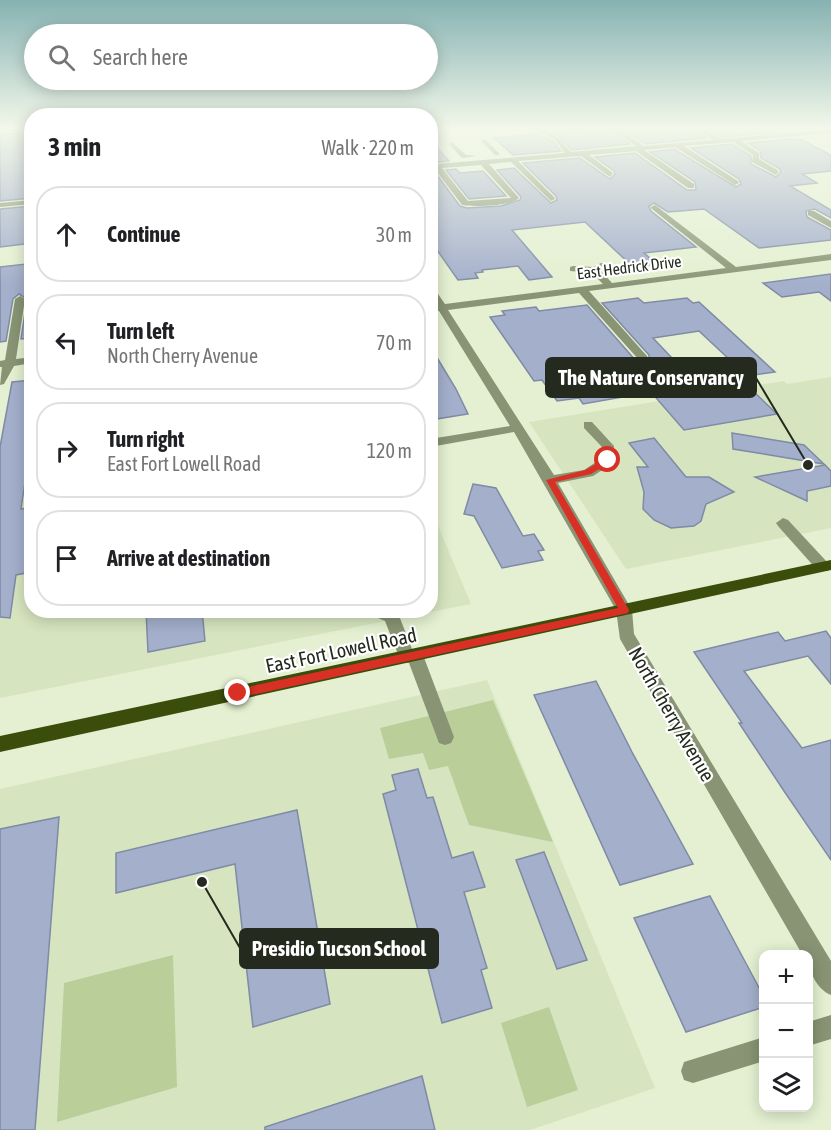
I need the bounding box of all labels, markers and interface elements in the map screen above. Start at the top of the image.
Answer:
search box [24,24,438,90]
icon: search [45,41,78,74]
text: Search here [93,44,188,70]
text: 3 min [48,132,101,162]
text: Walk · 220 m [322,136,414,159]
icon: ahead [50,218,83,251]
text: Continue [107,221,181,247]
text: 30 m [376,223,412,246]
street label: East Hedrick Drive [576,252,682,282]
text: Turn left [107,318,174,344]
icon: left [50,326,83,359]
text: 70 m [376,331,412,354]
text: North Cherry Avenue [107,344,258,367]
callout: The Nature Conservancy [546,358,756,397]
text: The Nature Conservancy [558,365,744,389]
text: Turn right [107,426,184,452]
icon: right [50,434,83,467]
text: 120 m [367,439,412,462]
route start [594,446,620,472]
text: East Fort Lowell Road [107,452,261,475]
icon: arrive [50,542,83,575]
text: Arrive at destination [107,545,270,571]
street label: East Fort Lowell Road [263,623,419,677]
street label: North Cherry Avenue [624,643,720,785]
route end [224,679,250,705]
callout: Presidio Tucson School [240,929,438,968]
text: Presidio Tucson School [252,936,427,960]
map controls [759,950,813,1112]
button: + [759,950,813,1004]
button: − [759,1004,813,1058]
button: layers [759,1058,813,1112]

